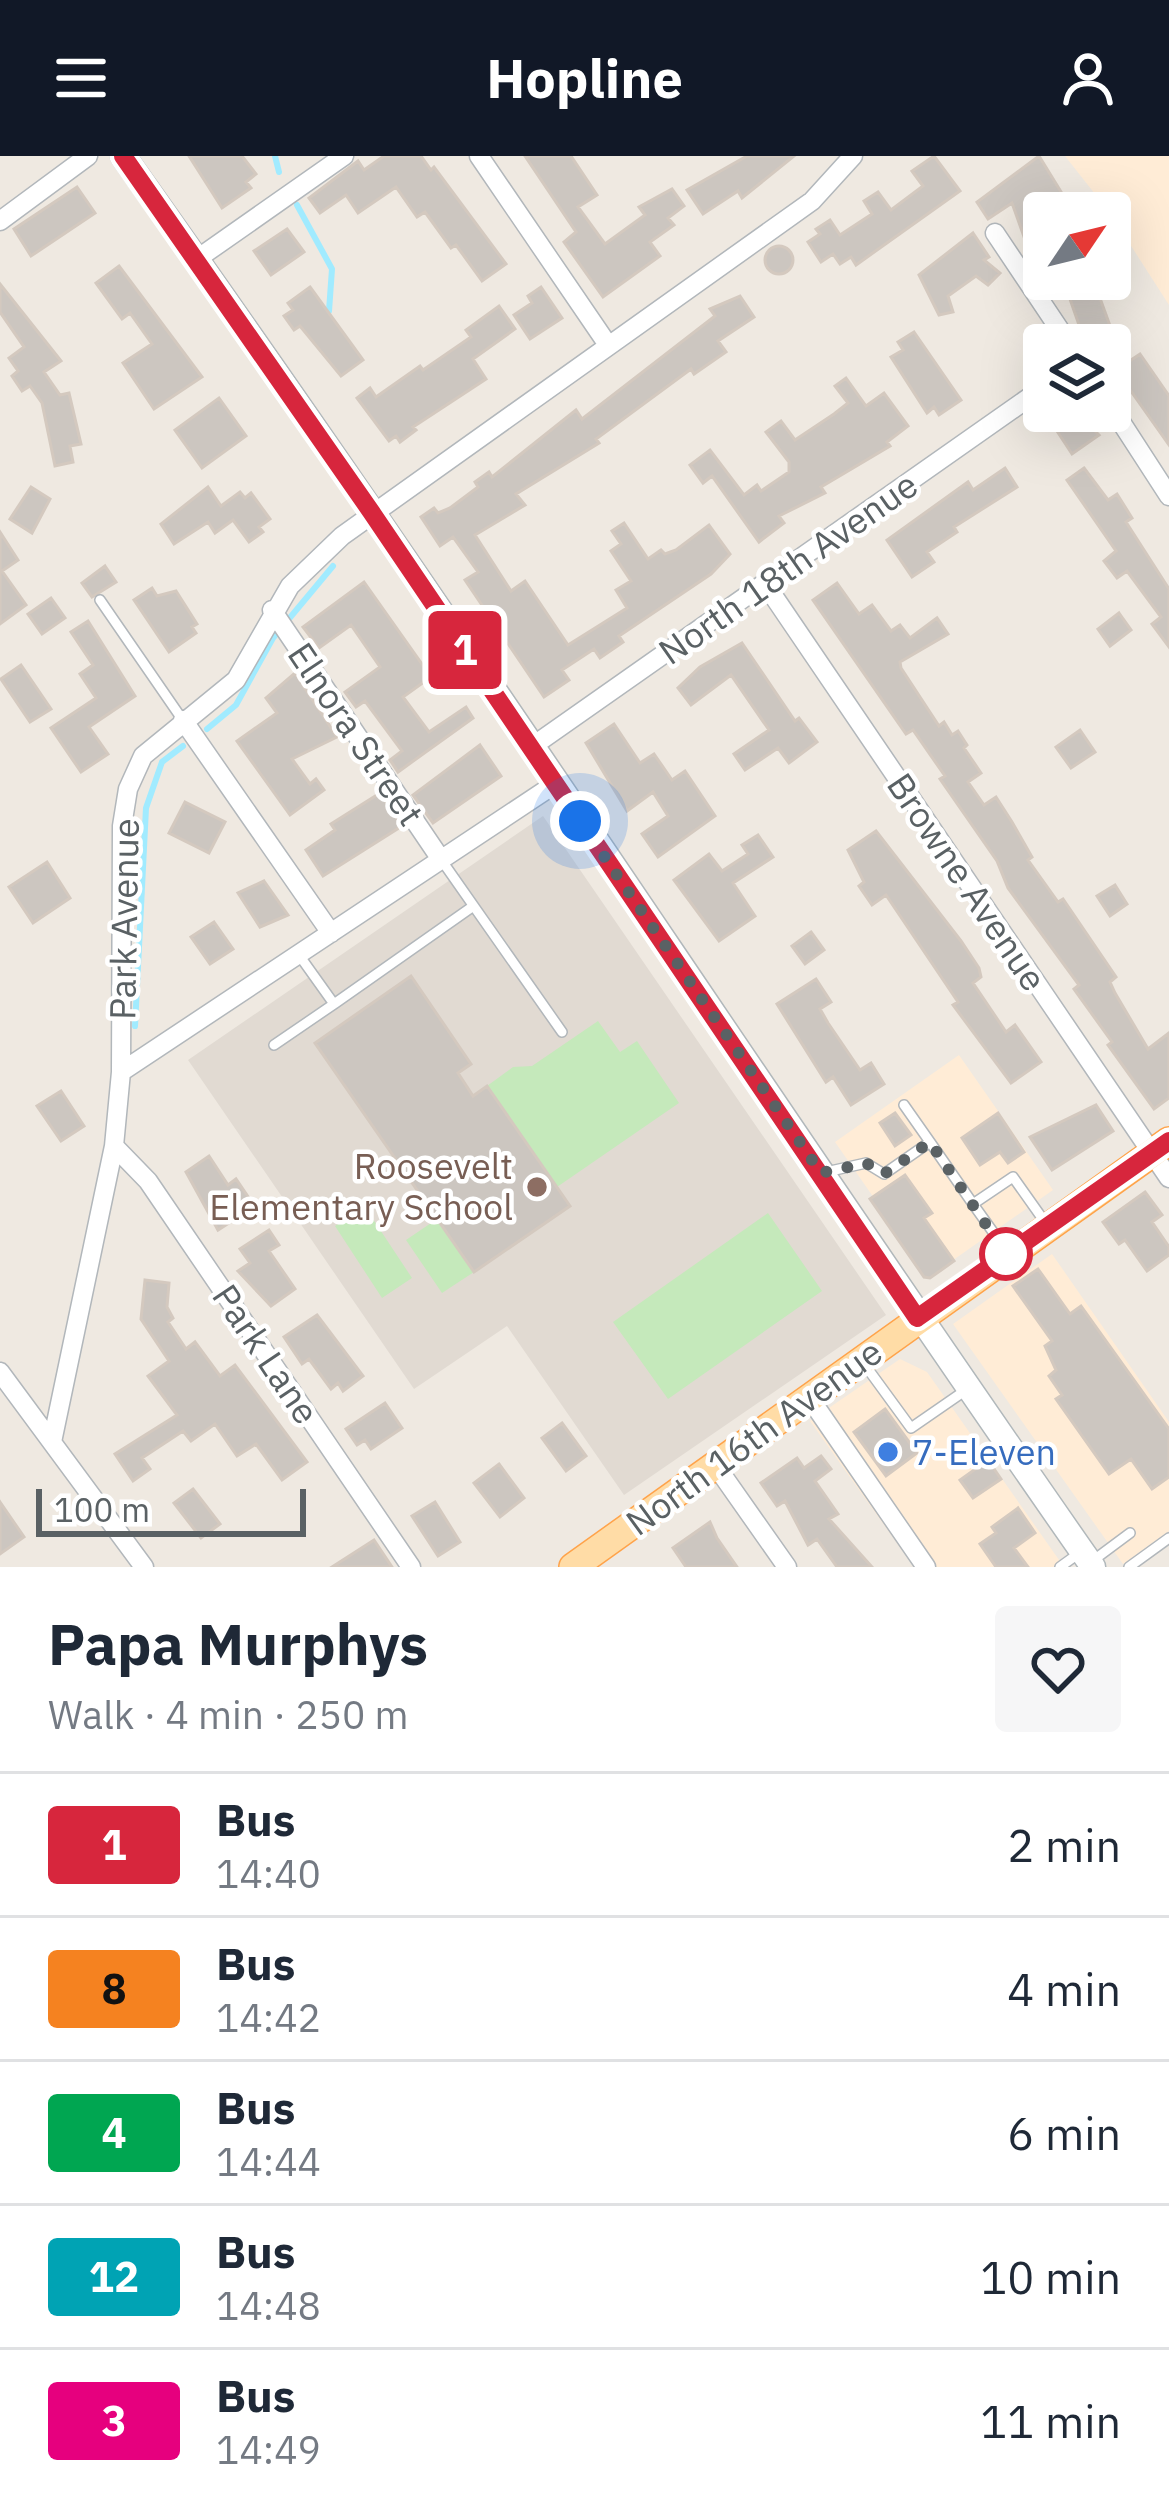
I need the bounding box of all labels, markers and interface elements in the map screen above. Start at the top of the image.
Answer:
text: Hopline [486,43,683,113]
icon: menu [48,45,114,111]
icon: person [1055,45,1121,111]
north arrow [1023,192,1131,300]
map controls [1023,192,1131,432]
button: layers [1023,324,1131,432]
street label: North 18th Avenue [649,461,926,674]
line badge: 1 [426,611,504,689]
text: 1 [452,622,478,677]
street label: Elnora Street [278,633,435,834]
street label: Browne Avenue [877,764,1058,1000]
your location [550,791,610,851]
street label: Park Avenue [98,818,149,1020]
place label: Roosevelt Elementary School [209,1142,513,1230]
marker: Roosevelt Elementary School [524,1174,550,1200]
unlabelled marker [981,1229,1031,1279]
street label: Park Lane [203,1275,330,1433]
street label: North 16th Avenue [616,1328,891,1545]
place label: 7-Eleven [912,1428,1056,1475]
marker: 7-Eleven [875,1439,901,1465]
scale bar [36,1483,306,1536]
text: 100 m [54,1488,150,1531]
button: heart [995,1606,1121,1732]
text: Papa Murphys [48,1607,428,1681]
text: Walk · 4 min · 250 m [48,1689,409,1740]
text: Bus [216,1790,296,1848]
text: 2 min [1007,1816,1121,1874]
text: 1 [101,1817,127,1872]
text: 14:40 [216,1848,321,1899]
text: Bus [216,1934,296,1992]
text: 4 min [1007,1960,1121,2018]
text: 8 [101,1961,127,2016]
text: 14:42 [216,1992,321,2043]
text: Bus [216,2078,296,2136]
text: 6 min [1007,2104,1121,2162]
text: 4 [101,2105,127,2160]
text: 14:44 [216,2136,321,2187]
text: Bus [216,2222,296,2280]
text: 10 min [980,2248,1121,2306]
text: 12 [89,2249,139,2304]
text: 14:48 [216,2280,321,2331]
text: Bus [216,2366,296,2424]
text: 11 min [980,2392,1121,2450]
text: 3 [101,2393,127,2448]
text: 14:49 [216,2424,321,2475]

